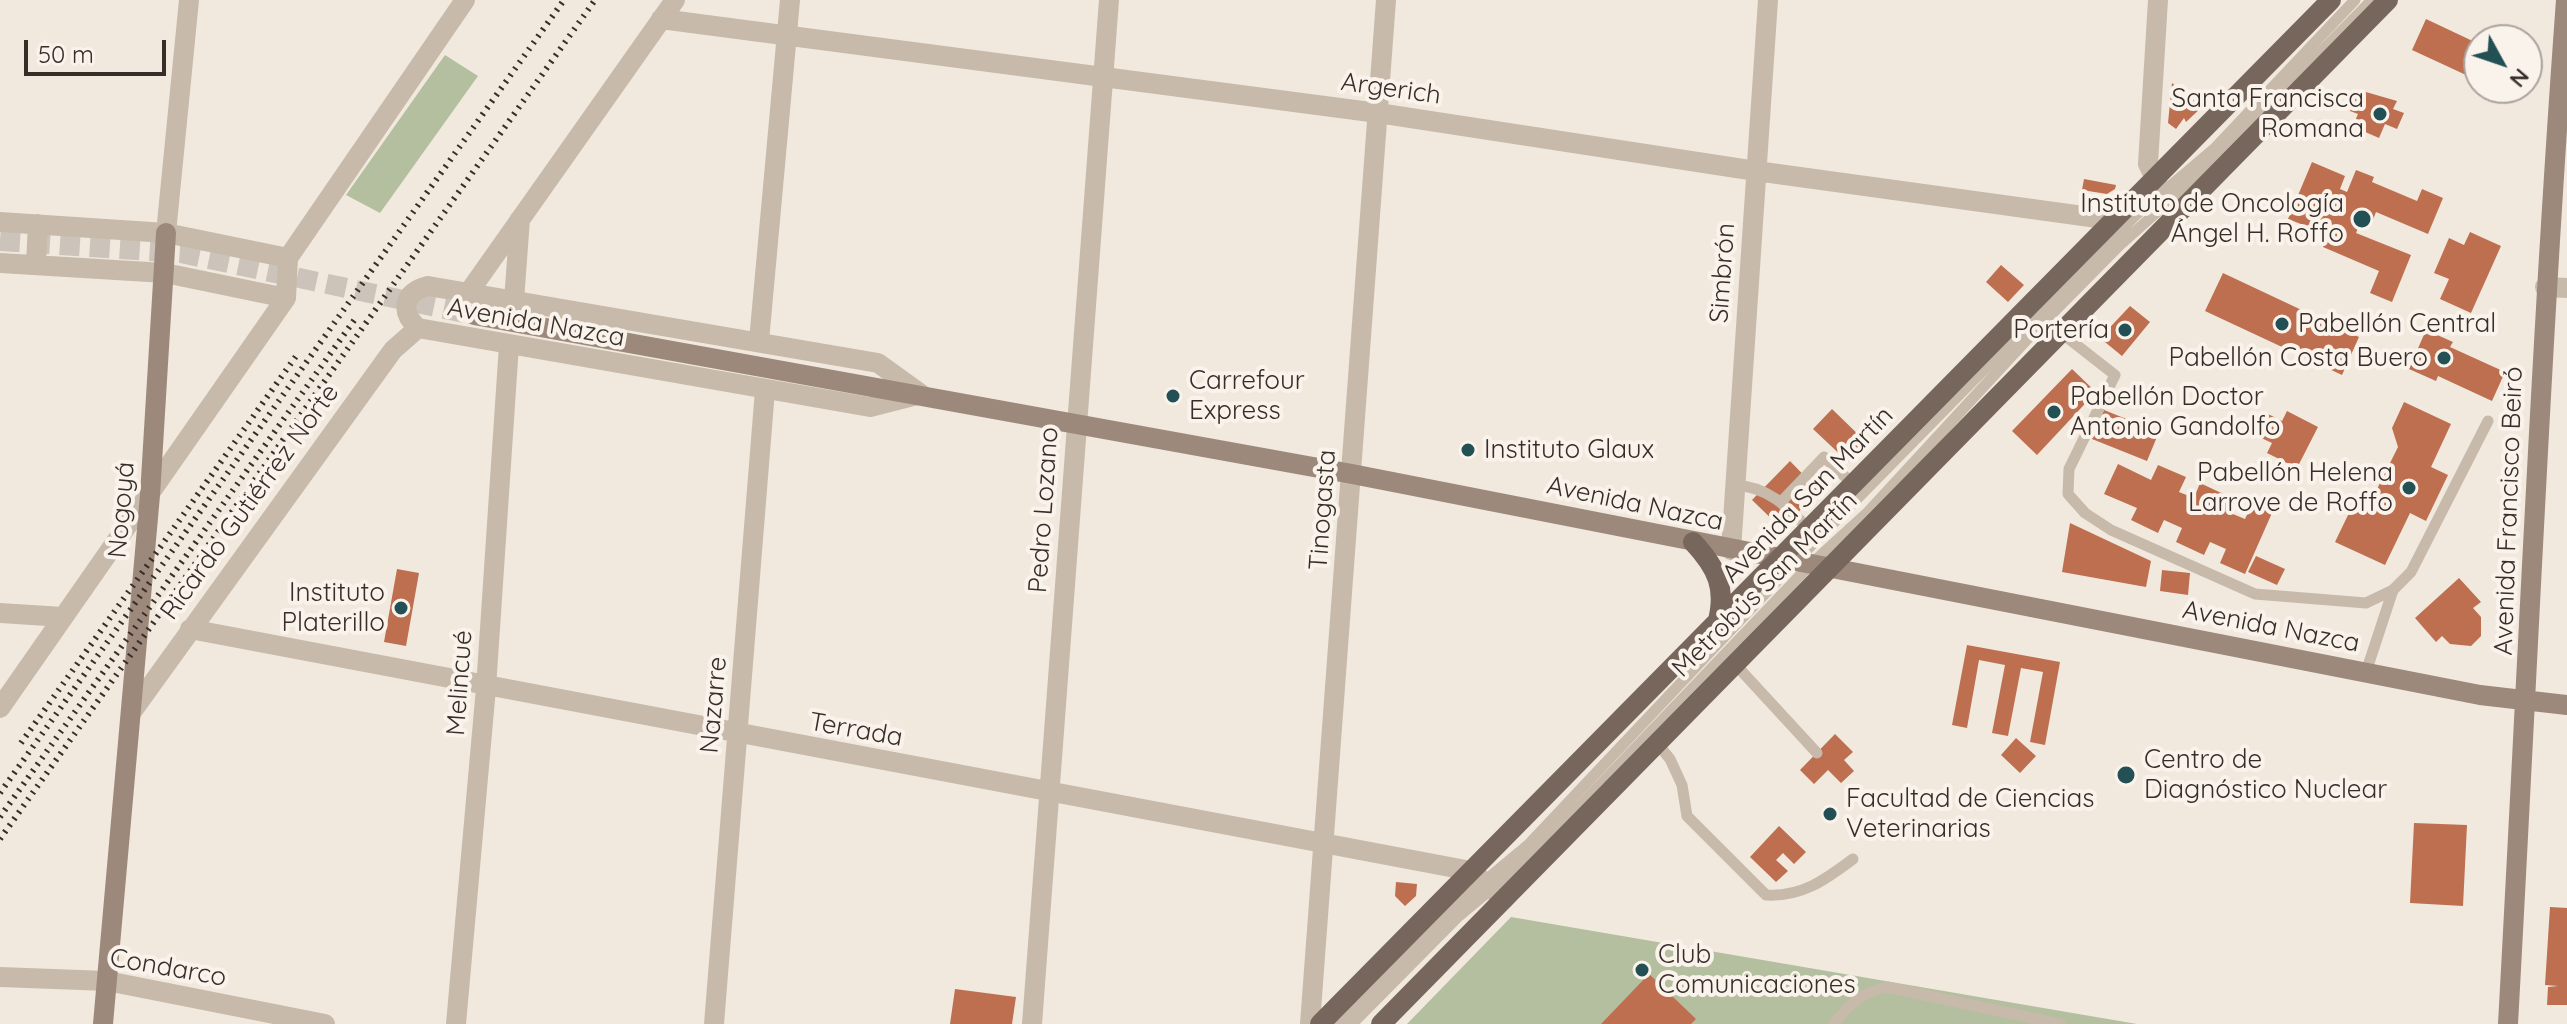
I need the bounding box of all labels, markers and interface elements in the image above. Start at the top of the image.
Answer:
scale bar [28,24,170,74]
north arrow [2463,24,2543,104]
text: 50 m [38,39,94,69]
text: N [2504,63,2536,93]
street label: Argerich [1339,67,1443,111]
place label: Santa Francisca Romana [2172,83,2364,144]
marker: Santa Francisca Romana [2371,105,2389,123]
place label: Instituto de Oncología Ángel H. Roffo [2080,188,2344,250]
marker: Instituto de Oncología Ángel H. Roffo [2351,208,2373,230]
street label: Simbrón [1704,222,1742,324]
street label: Avenida Nazca [445,292,627,354]
place label: Pabellón Central [2298,308,2496,340]
place label: Portería [2013,314,2109,346]
marker: Pabellón Central [2273,315,2291,333]
marker: Portería [2116,321,2134,339]
place label: Pabellón Costa Buero [2169,342,2428,374]
marker: Pabellón Costa Buero [2435,349,2453,367]
place label: Carrefour Express [1189,365,1305,426]
street label: Avenida Francisco Beiró [2488,366,2530,656]
street label: Ricardo Gutiérrez Norte [154,378,346,626]
place label: Pabellón Doctor Antonio Gandolfo [2070,381,2280,442]
marker: Carrefour Express [1164,387,1182,405]
street label: Avenida San Martín [1716,400,1900,590]
marker: Pabellón Doctor Antonio Gandolfo [2045,403,2063,421]
street label: Pedro Lozano [1023,426,1065,594]
place label: Instituto Glaux [1484,434,1654,466]
marker: Instituto Glaux [1459,441,1477,459]
street label: Tinogasta [1303,449,1343,571]
place label: Pabellón Helena Larrove de Roffo [2188,457,2393,518]
street label: Nogoyá [102,461,142,559]
street label: Avenida Nazca [1544,470,1726,538]
marker: Pabellón Helena Larrove de Roffo [2400,479,2418,497]
street label: Metrobús San Martín [1666,486,1864,684]
place label: Instituto Platerillo [281,577,385,638]
street label: Avenida Nazca [2180,595,2362,659]
marker: Instituto Platerillo [392,599,410,617]
street label: Melincué [441,629,479,737]
street label: Nazarre [694,655,734,755]
street label: Terrada [807,706,905,754]
place label: Centro de Diagnóstico Nuclear [2144,744,2387,806]
marker: Centro de Diagnóstico Nuclear [2115,764,2137,786]
place label: Facultad de Ciencias Veterinarias [1846,783,2094,844]
marker: Facultad de Ciencias Veterinarias [1821,805,1839,823]
place label: Club Comunicaciones [1658,939,1856,1000]
street label: Condarco [107,942,229,994]
marker: Club Comunicaciones [1633,961,1651,979]

